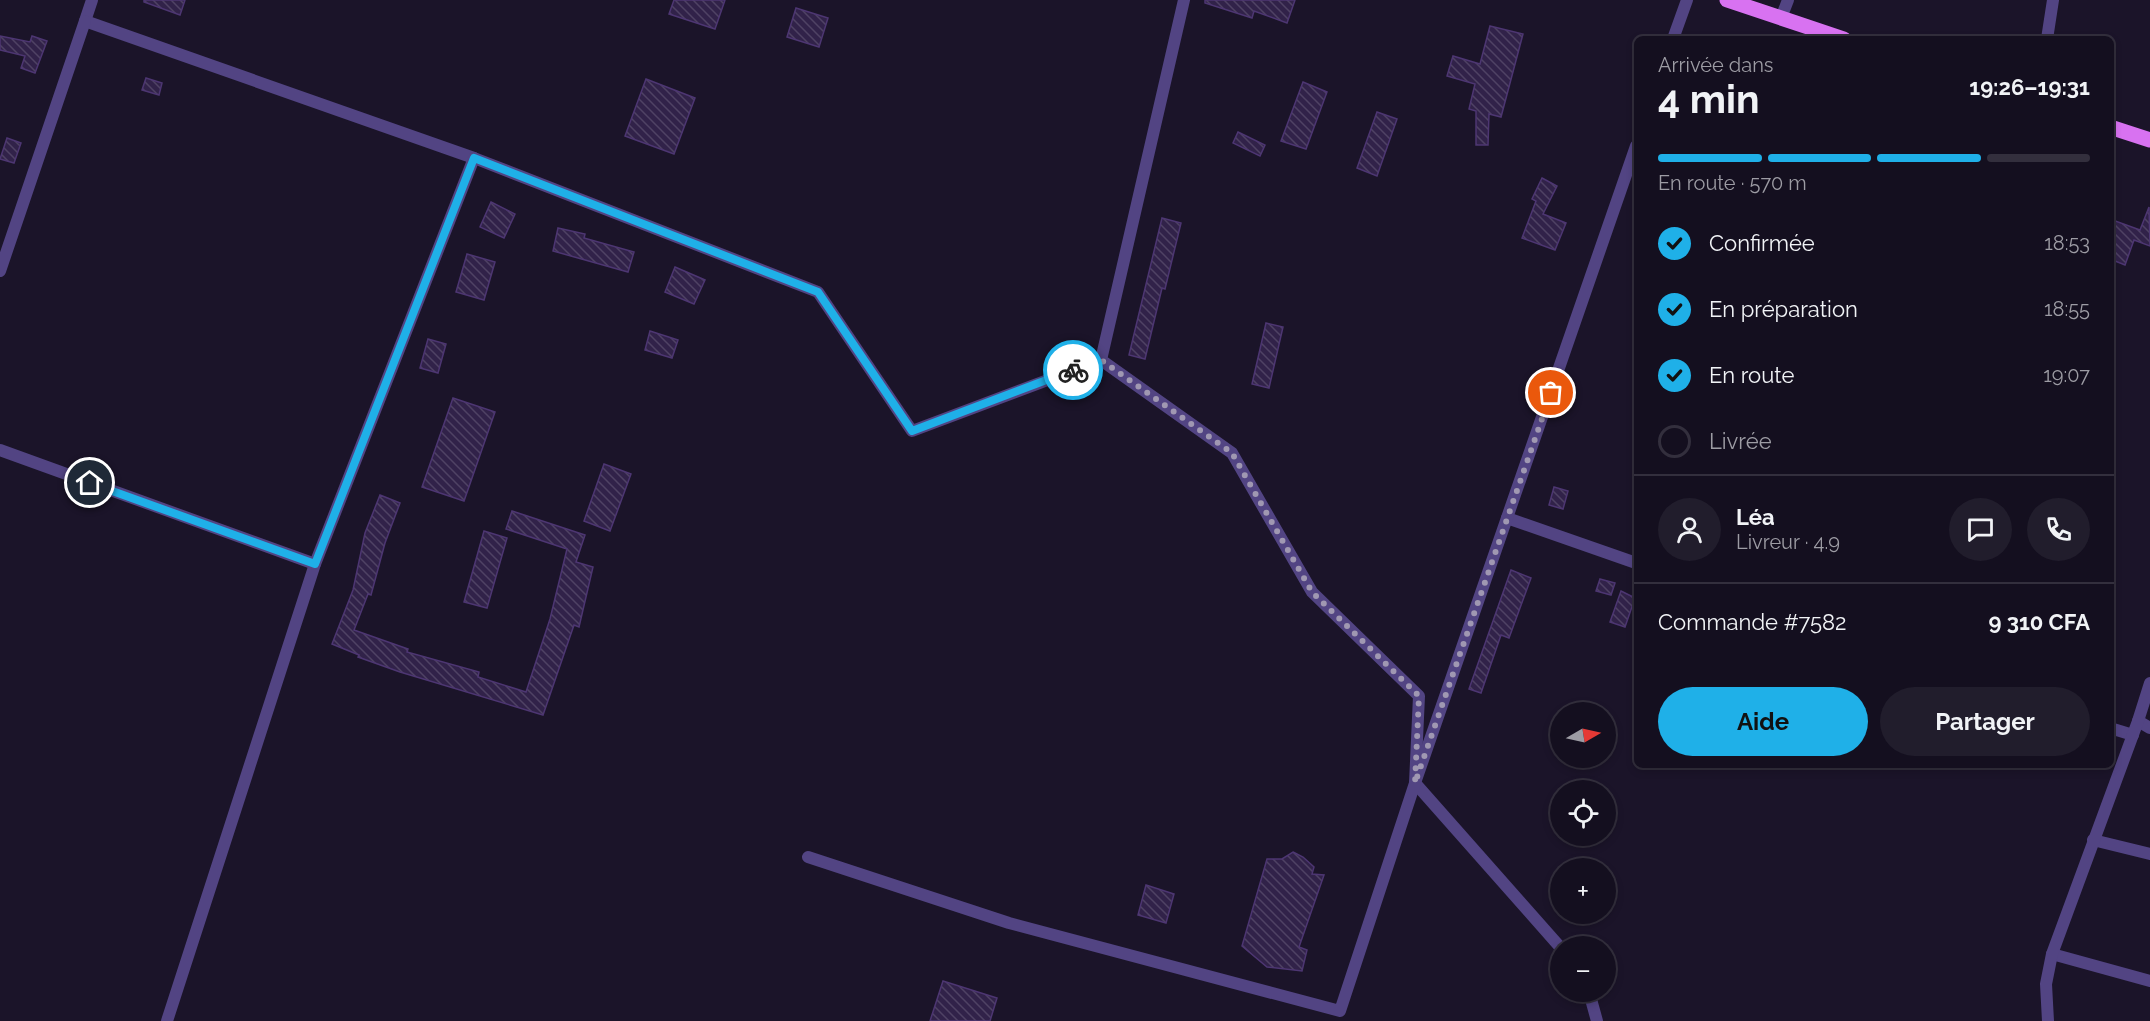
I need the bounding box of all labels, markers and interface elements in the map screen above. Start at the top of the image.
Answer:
text: Arrivée dans [1658,53,1773,77]
text: 19:26–19:31 [1969,74,2090,100]
text: 4 min [1658,76,1759,122]
text: En route · 570 m [1658,171,1807,195]
icon: check [1658,227,1691,260]
text: Confirmée [1709,230,1815,256]
text: 18:53 [2044,231,2090,255]
icon: check [1658,293,1691,326]
text: En préparation [1709,296,1858,322]
text: 18:55 [2044,297,2090,321]
courier [1043,340,1103,400]
icon: bike [1057,354,1090,387]
icon: check [1658,359,1691,392]
text: En route [1709,362,1794,388]
text: 19:07 [2043,363,2090,387]
pin [1525,367,1576,418]
icon: bag [1534,376,1567,409]
text: Livrée [1709,428,1772,454]
pin [64,457,115,508]
icon: home [73,466,106,499]
button: person [1658,498,1721,561]
button: chat [1949,498,2012,561]
button: phone [2027,498,2090,561]
text: Léa [1736,504,1775,530]
text: Livreur · 4.9 [1736,530,1840,554]
text: Commande #7582 [1658,609,1847,635]
text: 9 310 CFA [1988,609,2090,635]
button: Aide [1658,687,1868,756]
button: Partager [1880,687,2090,756]
north arrow [1550,702,1616,768]
map controls [1550,702,1616,1002]
button: locate [1550,780,1616,846]
button: + [1550,858,1616,924]
button: − [1550,936,1616,1002]

